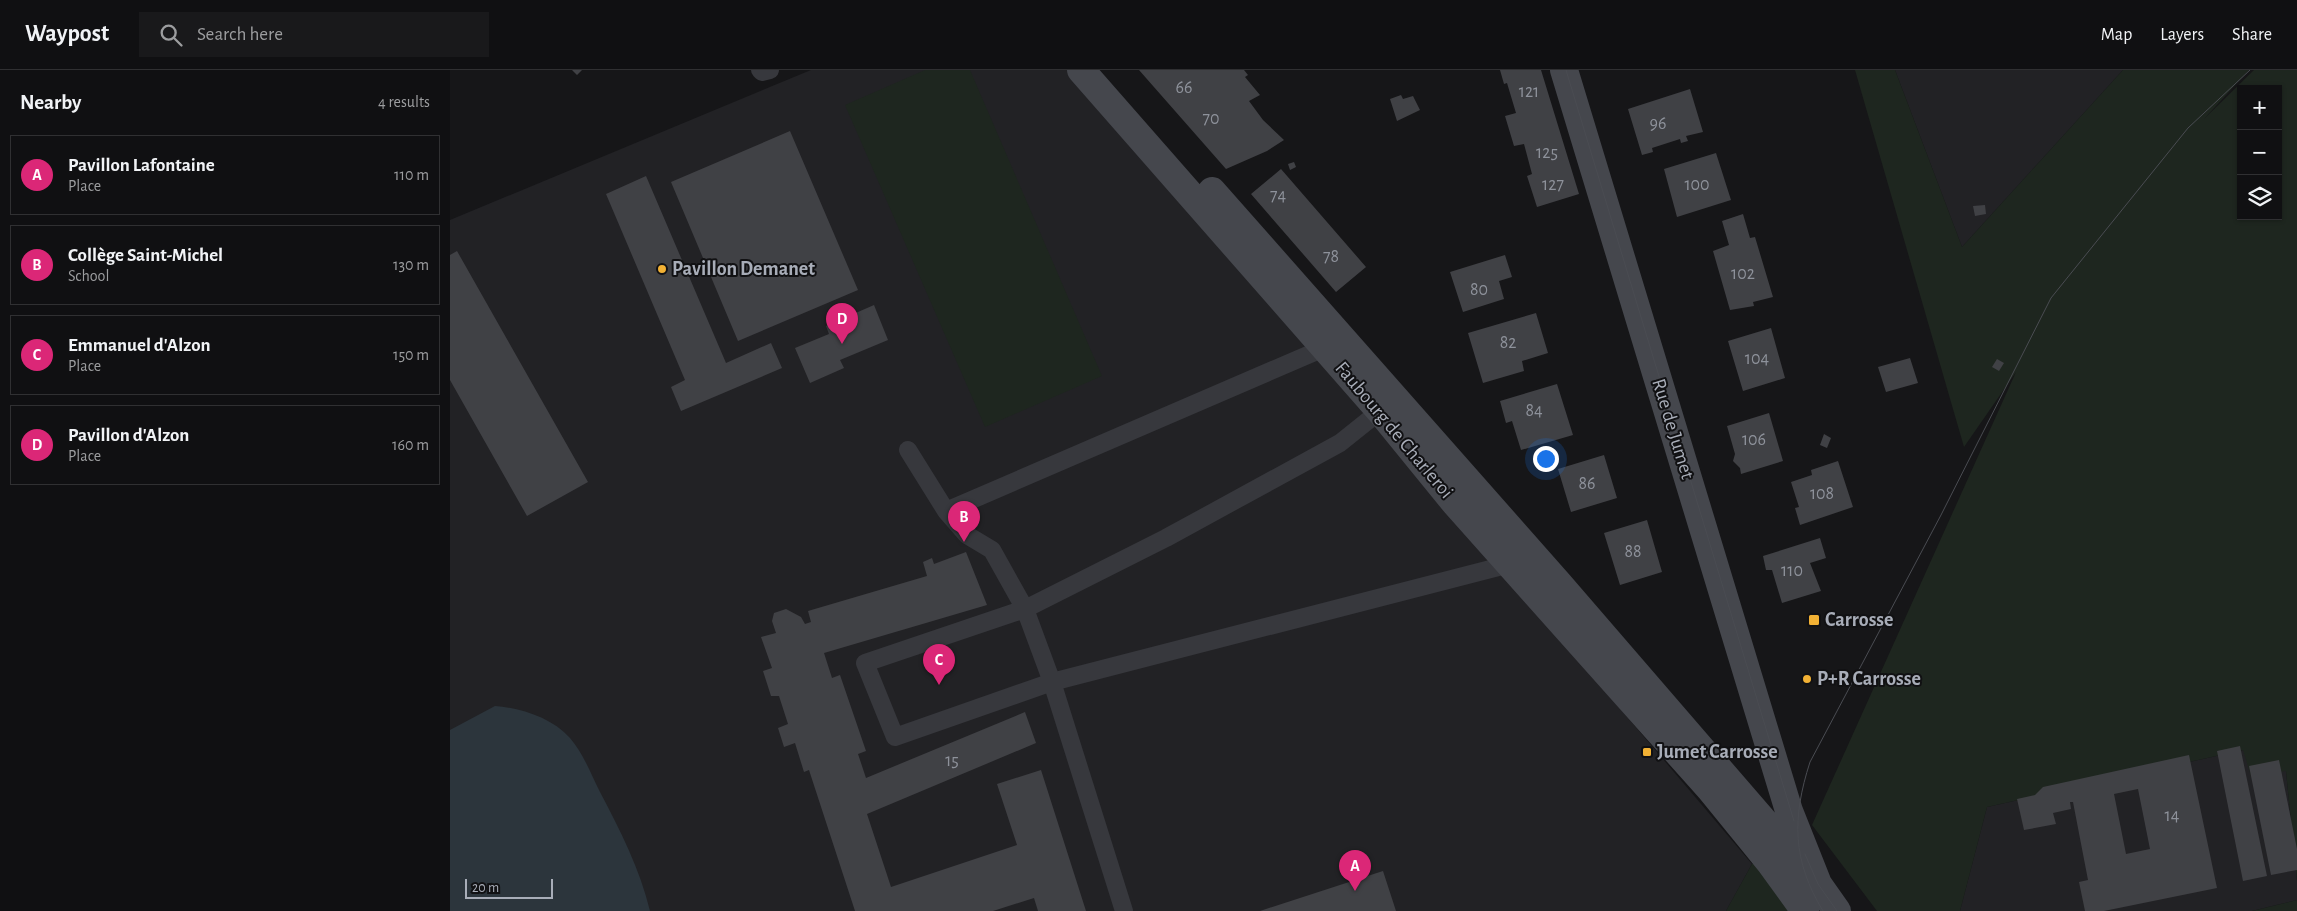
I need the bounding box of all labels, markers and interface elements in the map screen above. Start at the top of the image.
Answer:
search box [139,12,489,57]
icon: search [157,21,185,49]
text: Waypost [25,22,109,46]
text: Search here [197,25,283,44]
text: Map [2101,26,2132,44]
text: Layers [2160,26,2204,44]
text: Share [2232,26,2272,44]
house number: 66 [1176,79,1192,97]
house number: 121 [1519,83,1539,101]
map controls [2237,85,2282,220]
button: + [2237,85,2282,130]
text: Nearby [20,92,81,113]
text: 4 results [378,94,430,110]
house number: 70 [1202,110,1220,128]
house number: 96 [1650,115,1666,133]
button: − [2237,130,2282,175]
house number: 125 [1536,144,1558,162]
text: Pavillon Lafontaine [68,156,215,175]
text: A [32,167,42,183]
text: 110 m [394,167,429,183]
button: layers [2237,175,2282,220]
house number: 127 [1542,176,1564,194]
house number: 100 [1684,176,1710,194]
text: Place [68,178,101,194]
house number: 74 [1270,187,1286,205]
text: Collège Saint-Michel [68,246,223,265]
house number: 78 [1323,248,1339,266]
text: B [32,257,42,273]
text: 130 m [393,257,429,273]
place label: Pavillon Demanet [672,259,815,279]
marker: Pavillon Demanet [656,263,668,275]
house number: 102 [1731,265,1755,283]
text: School [68,268,109,284]
house number: 80 [1470,281,1488,299]
pin: D [826,303,858,344]
house number: 82 [1500,334,1516,352]
text: Emmanuel d'Alzon [68,336,211,355]
text: C [33,347,41,363]
text: 150 m [393,347,429,363]
house number: 104 [1745,350,1770,368]
text: Place [68,358,101,374]
street label: Faubourg de Charleroi [1331,358,1457,502]
street label: Rue de Jumet [1648,376,1698,482]
house number: 84 [1525,402,1543,420]
text: Pavillon d'Alzon [68,426,189,445]
house number: 106 [1742,431,1766,449]
text: D [32,437,42,453]
text: 160 m [392,437,429,453]
your location [1533,446,1559,472]
text: Place [68,448,101,464]
house number: 86 [1579,475,1596,493]
house number: 108 [1810,485,1834,503]
pin: B [948,501,980,542]
house number: 88 [1624,543,1642,561]
house number: 110 [1781,562,1803,580]
place label: Carrosse [1825,610,1893,630]
marker: Carrosse [1807,613,1821,627]
pin: C [923,644,955,685]
place label: P+R Carrosse [1817,669,1921,689]
marker: P+R Carrosse [1801,673,1813,685]
place label: Jumet Carrosse [1657,742,1778,762]
marker: Jumet Carrosse [1641,746,1653,758]
house number: 15 [945,752,959,770]
house number: 14 [2165,807,2180,825]
pin: A [1339,850,1371,891]
scale bar [465,876,552,899]
text: 20 m [472,881,499,895]

